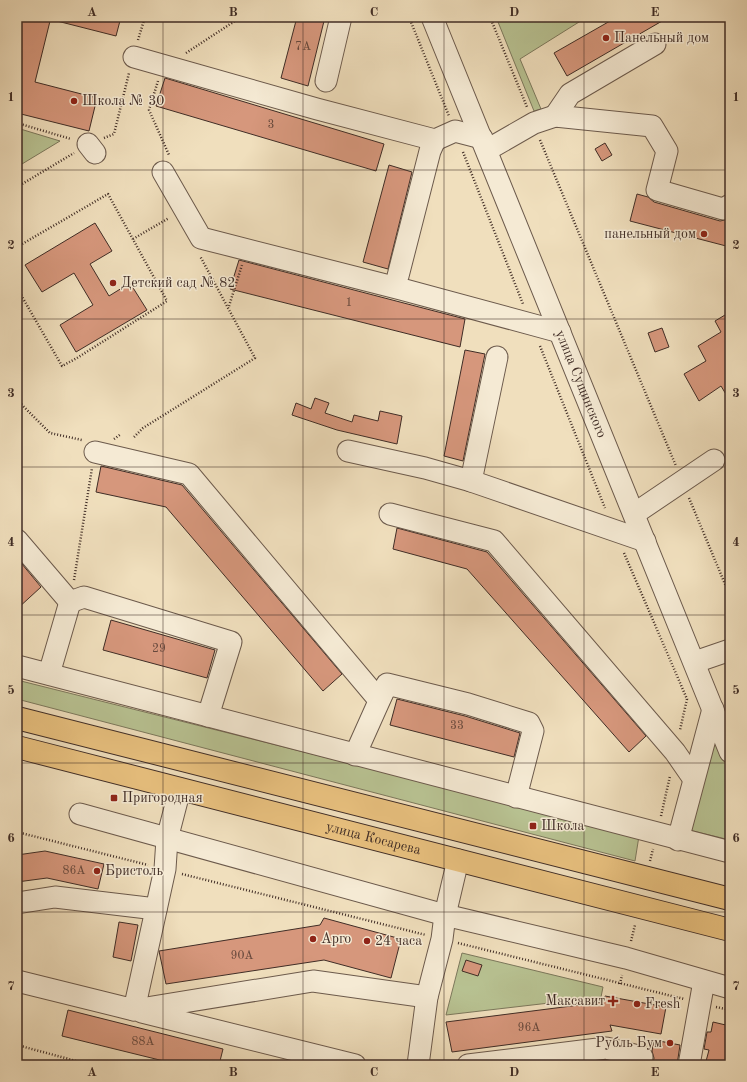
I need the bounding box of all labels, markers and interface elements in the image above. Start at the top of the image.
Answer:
text: A [87,6,97,19]
text: B [228,6,238,19]
text: C [370,6,378,19]
text: D [509,6,519,19]
text: E [651,6,660,19]
place label: Панельный дом [614,31,709,45]
marker: Панельный дом [601,33,611,43]
house number: 7А [295,41,311,53]
text: 1 [7,91,15,104]
text: 1 [732,91,740,104]
place label: Школа № 30 [82,94,164,108]
marker: Школа № 30 [69,96,79,106]
house number: 3 [268,119,274,131]
place label: панельный дом [604,227,696,241]
marker: панельный дом [699,229,709,239]
text: 2 [7,239,15,252]
text: 2 [732,239,740,252]
place label: Детский сад № 82 [121,276,235,290]
marker: Детский сад № 82 [108,278,118,288]
house number: 1 [346,297,352,309]
street label: улица Сущинского [553,328,609,440]
text: 3 [7,387,15,400]
text: 3 [732,387,740,400]
text: 4 [7,536,15,549]
text: 4 [732,536,740,549]
house number: 29 [152,643,166,655]
text: 5 [7,684,15,697]
text: 5 [732,684,740,697]
house number: 33 [450,720,464,732]
place label: Пригородная [122,791,203,805]
marker: Пригородная [109,793,119,803]
place label: Школа [541,819,584,833]
street label: улица Косарева [325,820,422,857]
marker: Школа [528,821,538,831]
text: 6 [7,832,15,845]
text: 6 [732,832,740,845]
place label: Бристоль [105,864,163,878]
house number: 86А [62,865,86,877]
marker: Бристоль [92,866,102,876]
place label: Арго [321,932,351,946]
marker: Арго [308,934,318,944]
place label: 24 часа [375,934,422,948]
marker: 24 часа [362,936,372,946]
house number: 90А [230,950,254,962]
text: 7 [7,980,15,993]
text: 7 [732,980,740,993]
place label: Максавит [545,994,605,1008]
marker: Максавит [608,996,618,1006]
place label: Fresh [645,997,681,1011]
marker: Fresh [632,999,642,1009]
house number: 96А [517,1022,541,1034]
house number: 88А [131,1036,155,1048]
place label: Рубль Бум [595,1036,662,1050]
marker: Рубль Бум [665,1038,675,1048]
text: A [87,1066,97,1079]
text: B [228,1066,238,1079]
text: C [370,1066,378,1079]
text: D [509,1066,519,1079]
text: E [651,1066,660,1079]

